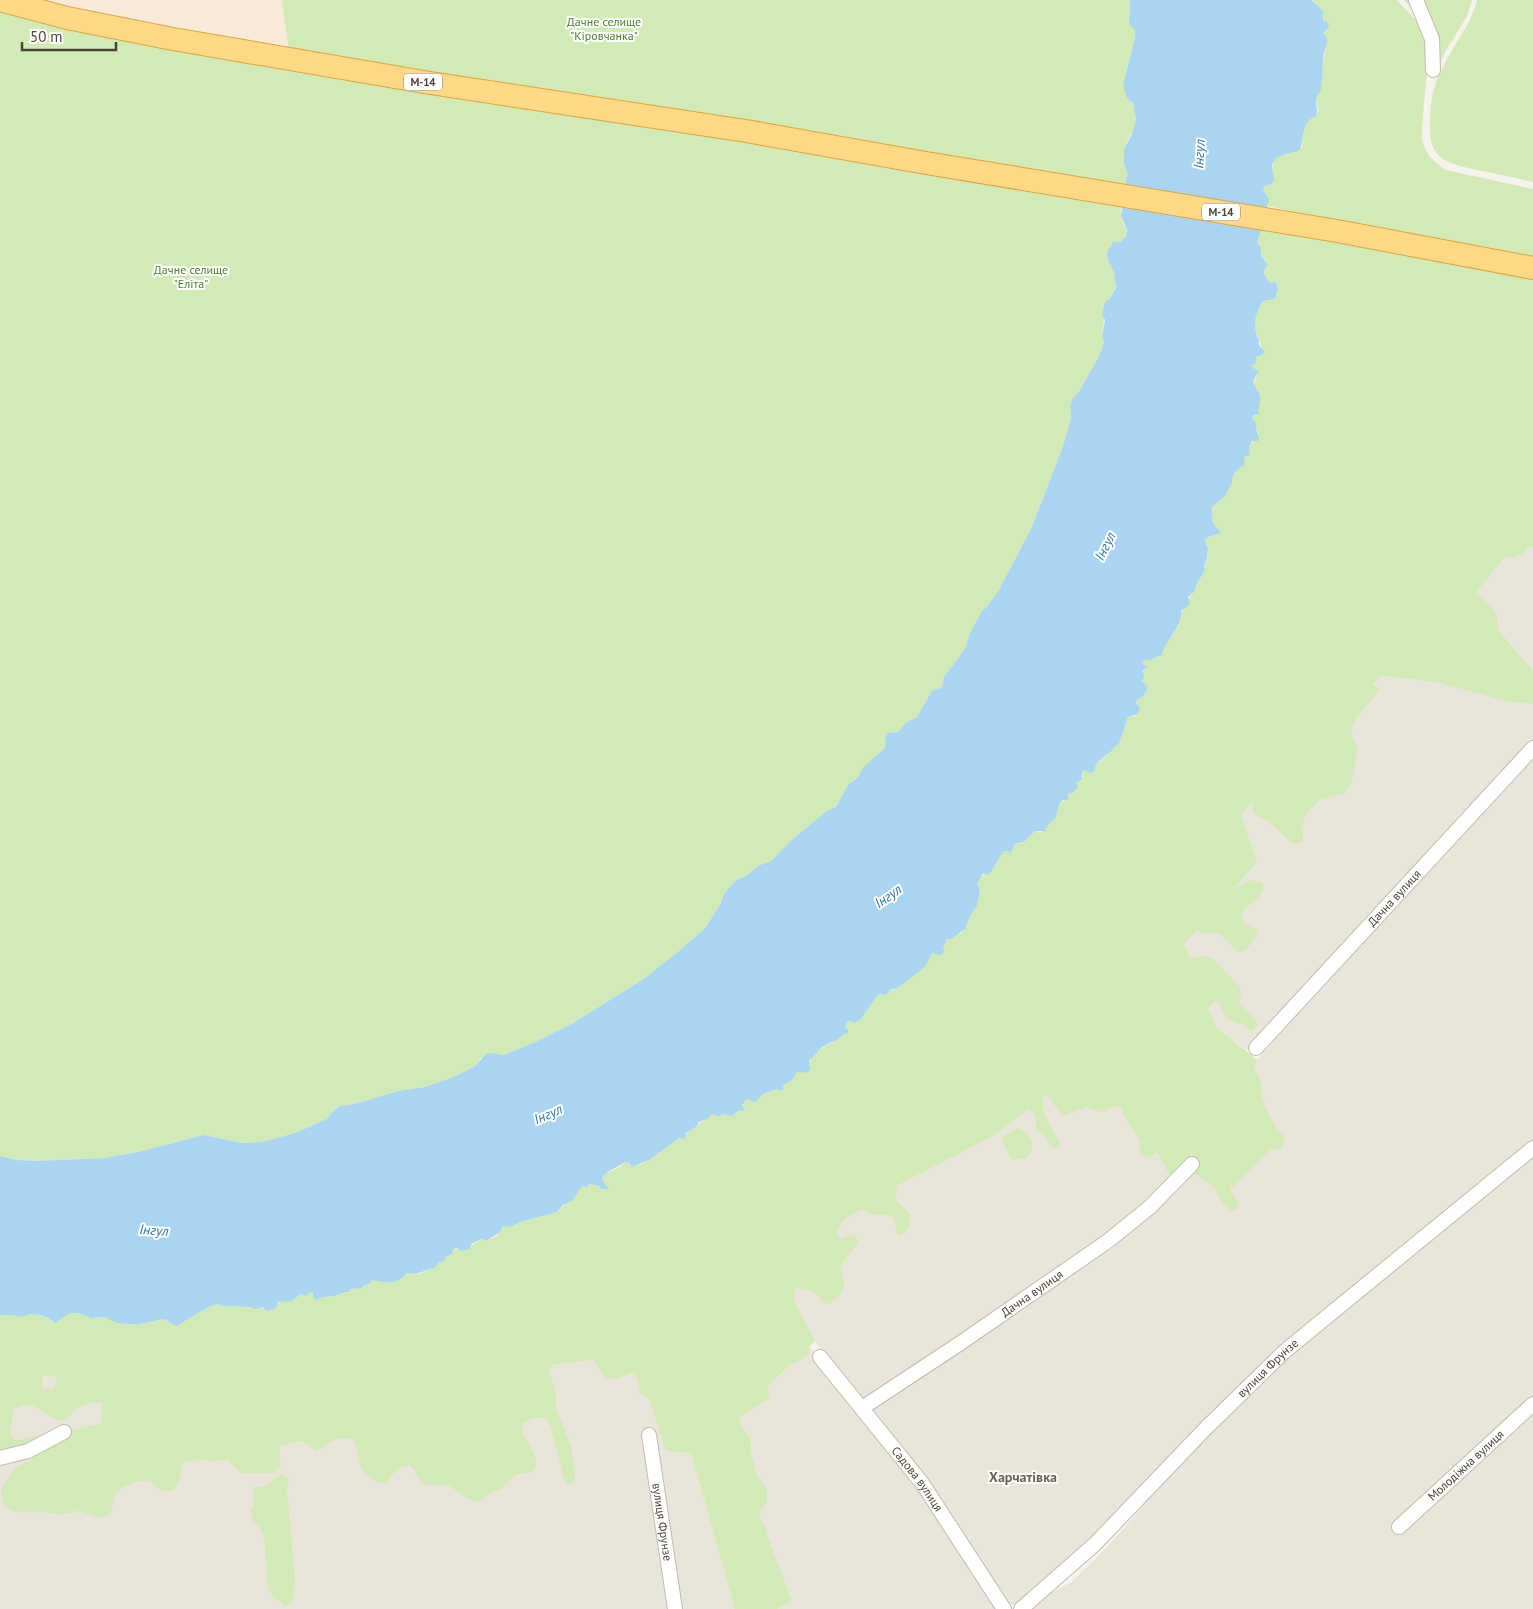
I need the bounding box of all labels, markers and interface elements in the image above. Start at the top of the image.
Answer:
park label: Дачне селище "Кіровчанка" [567,14,641,43]
scale bar [22,20,116,52]
text: 50 m [30,27,63,46]
road number: М-14 [404,74,442,90]
water label: Інгул [1189,139,1209,169]
road number: М-14 [1202,203,1240,220]
park label: Дачне селище "Еліта" [154,262,228,291]
water label: Інгул [1090,529,1120,563]
street label: Дачна вулиця [1364,866,1424,929]
water label: Інгул [871,880,905,912]
water label: Інгул [531,1100,565,1128]
water label: Інгул [139,1220,170,1240]
street label: Дачна вулиця [998,1266,1066,1320]
street label: вулиця Фрунзе [1234,1335,1301,1401]
street label: Молодіжна вулиця [1425,1426,1507,1504]
street label: Садова вулиця [888,1443,946,1514]
district label: Харчатівка [989,1468,1057,1486]
street label: вулиця Фрунзе [649,1482,676,1562]

